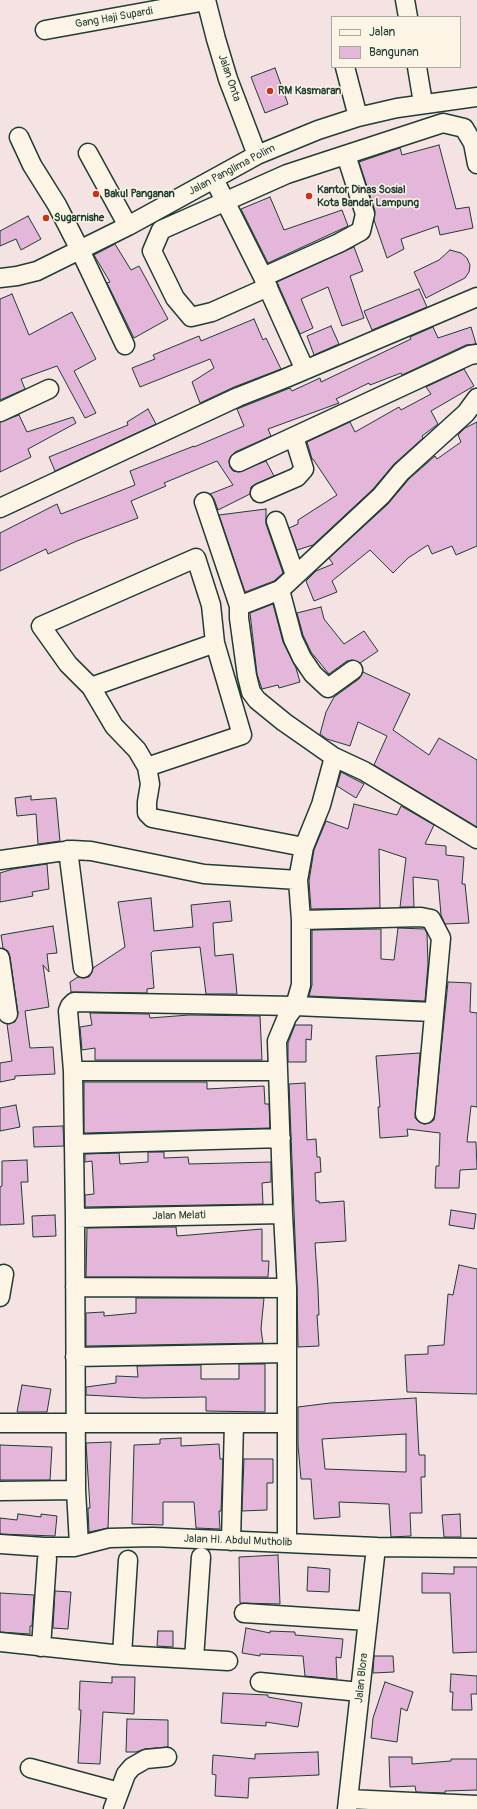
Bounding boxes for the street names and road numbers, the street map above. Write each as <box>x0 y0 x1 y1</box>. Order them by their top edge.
street label: Gang Haji Supardi <box>74 5 154 31</box>
street label: Jalan Onta <box>215 53 243 103</box>
street label: Jalan Panglima Polim <box>186 142 278 198</box>
street label: Jalan Melati <box>152 1209 206 1223</box>
street label: Jalan HI. Abdul Mutholib <box>183 1533 293 1549</box>
street label: Jalan Blora <box>353 1652 371 1704</box>

